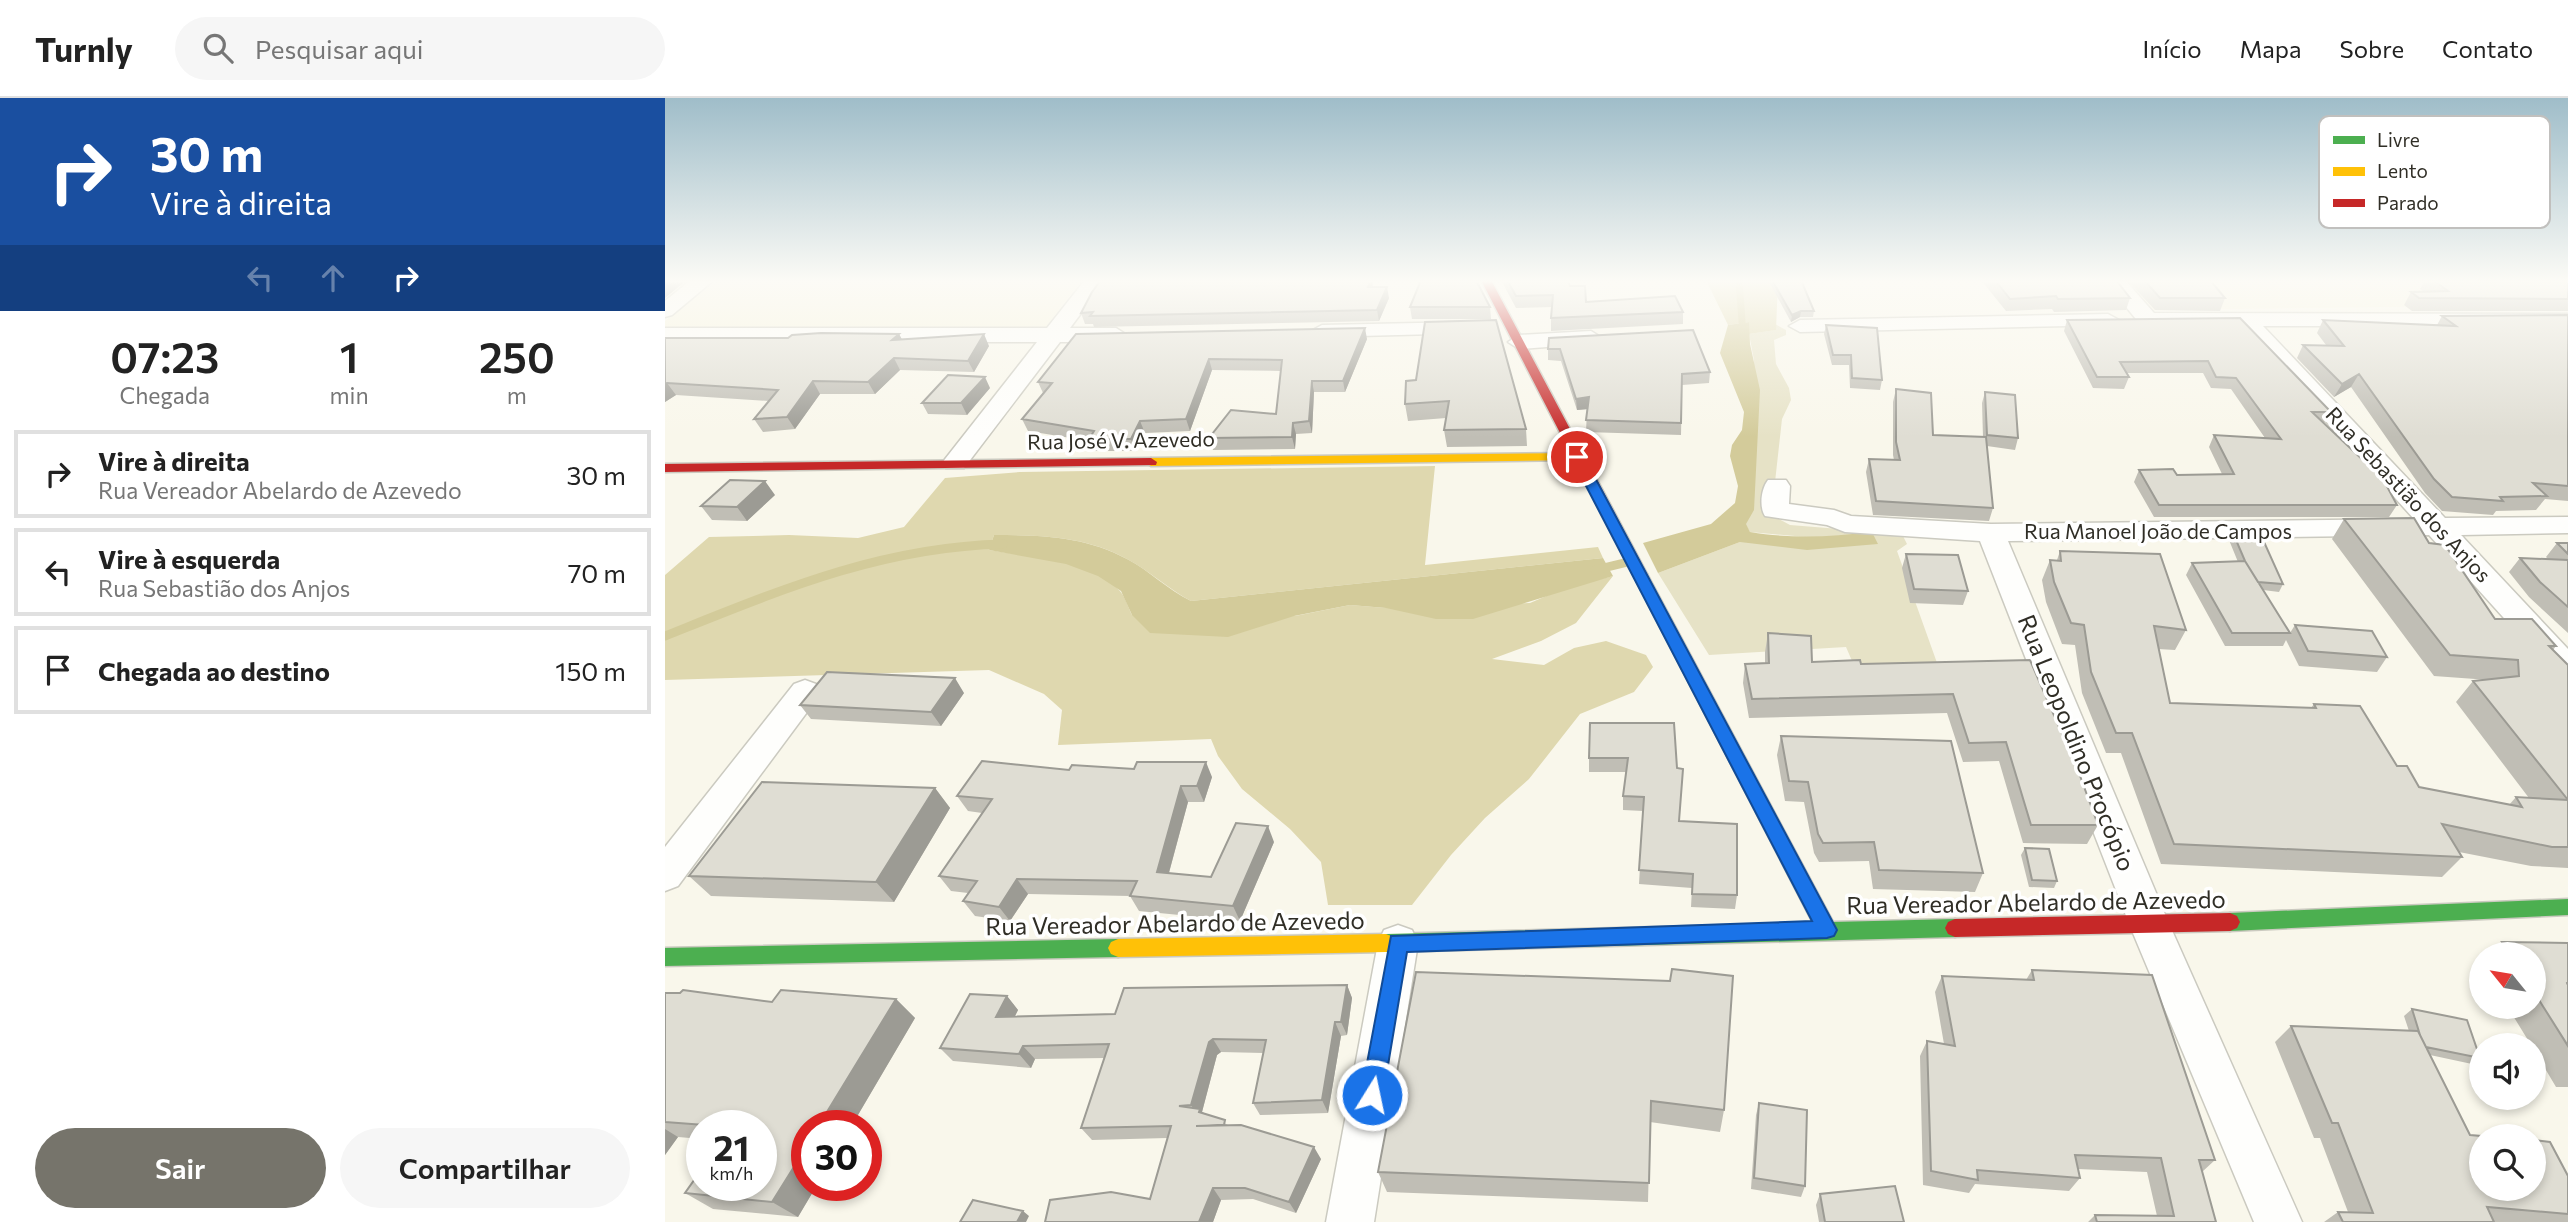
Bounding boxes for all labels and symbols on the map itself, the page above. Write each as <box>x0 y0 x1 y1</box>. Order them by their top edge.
legend <box>2319 116 2550 228</box>
text: Livre <box>2377 128 2420 151</box>
text: Lento <box>2377 159 2428 182</box>
text: Parado <box>2377 191 2439 214</box>
street label: Rua Sebastião dos Anjos <box>2321 401 2497 587</box>
street label: Rua José V. Azevedo <box>1027 425 1215 454</box>
pin <box>1547 427 1607 487</box>
street label: Rua Manoel João de Campos <box>2024 518 2292 543</box>
street label: Rua Leopoldino Procópio <box>2013 610 2142 875</box>
street label: Rua Vereador Abelardo de Azevedo <box>1846 884 2226 919</box>
street label: Rua Vereador Abelardo de Azevedo <box>985 905 1365 940</box>
north arrow <box>2469 942 2546 1018</box>
position arrow <box>1335 1058 1409 1132</box>
speed limit sign: 30 <box>791 1110 882 1201</box>

